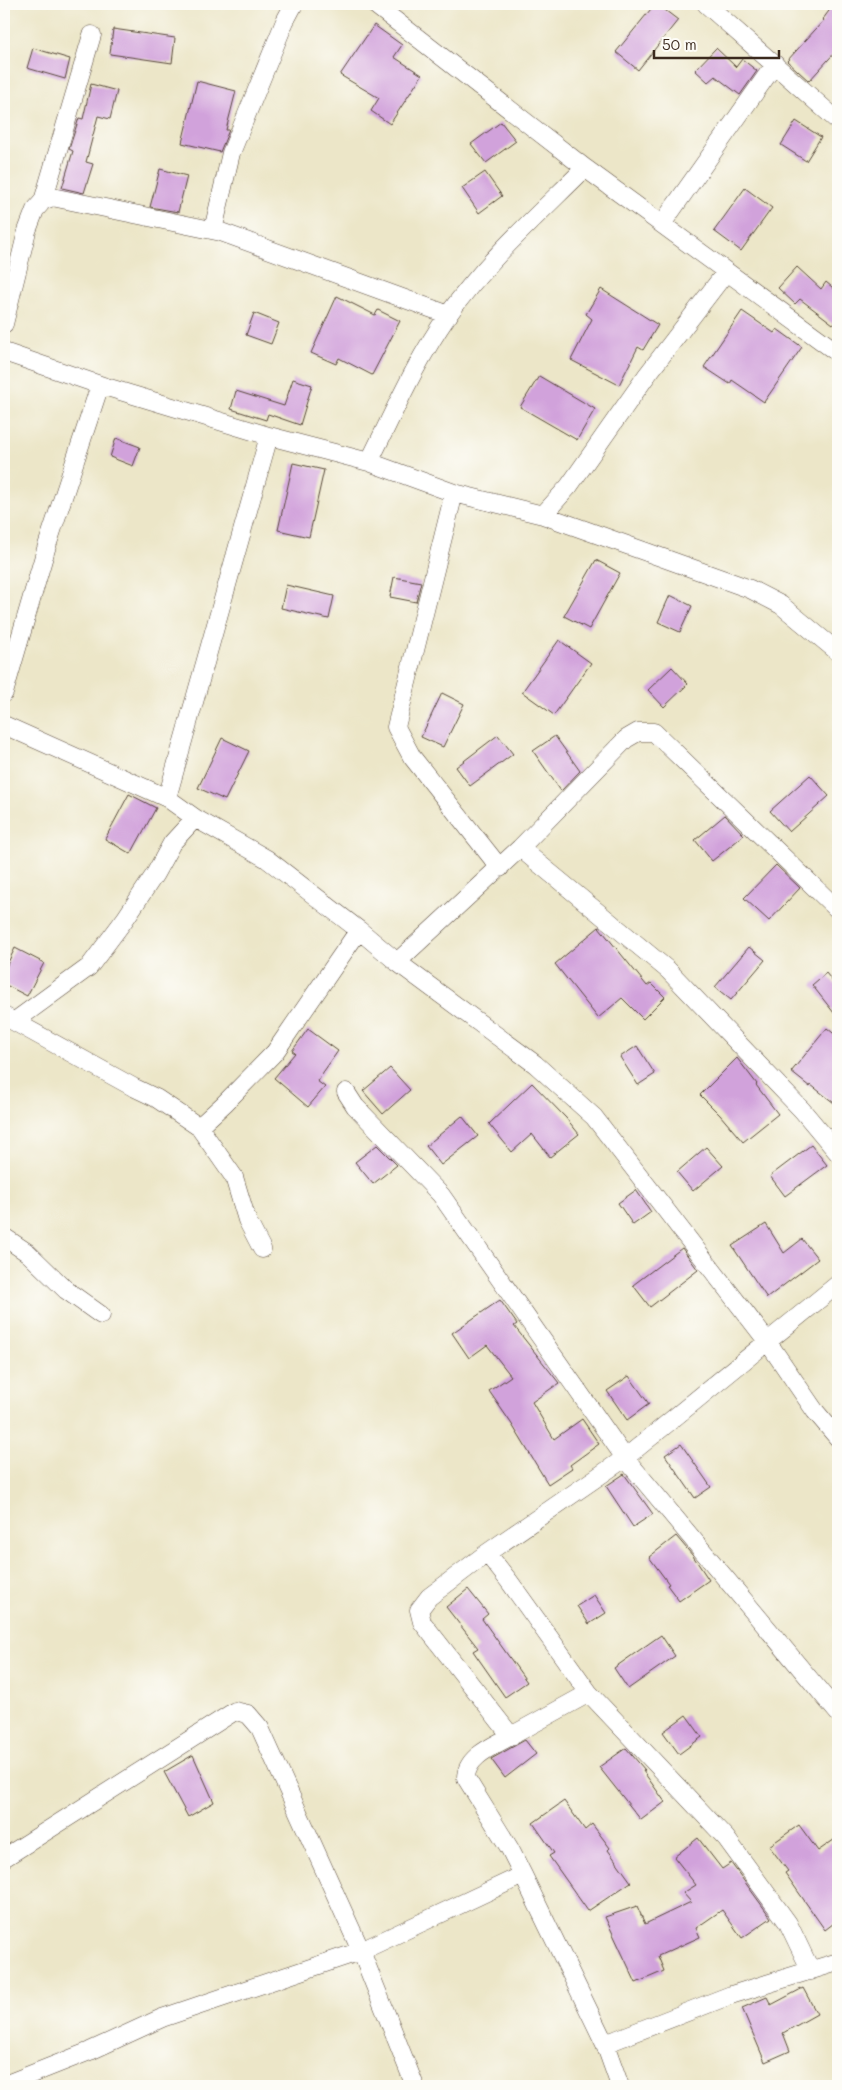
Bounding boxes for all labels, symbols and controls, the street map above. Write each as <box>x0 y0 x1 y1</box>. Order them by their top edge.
scale bar <box>654 28 780 60</box>
text: 50 m <box>662 34 697 54</box>

